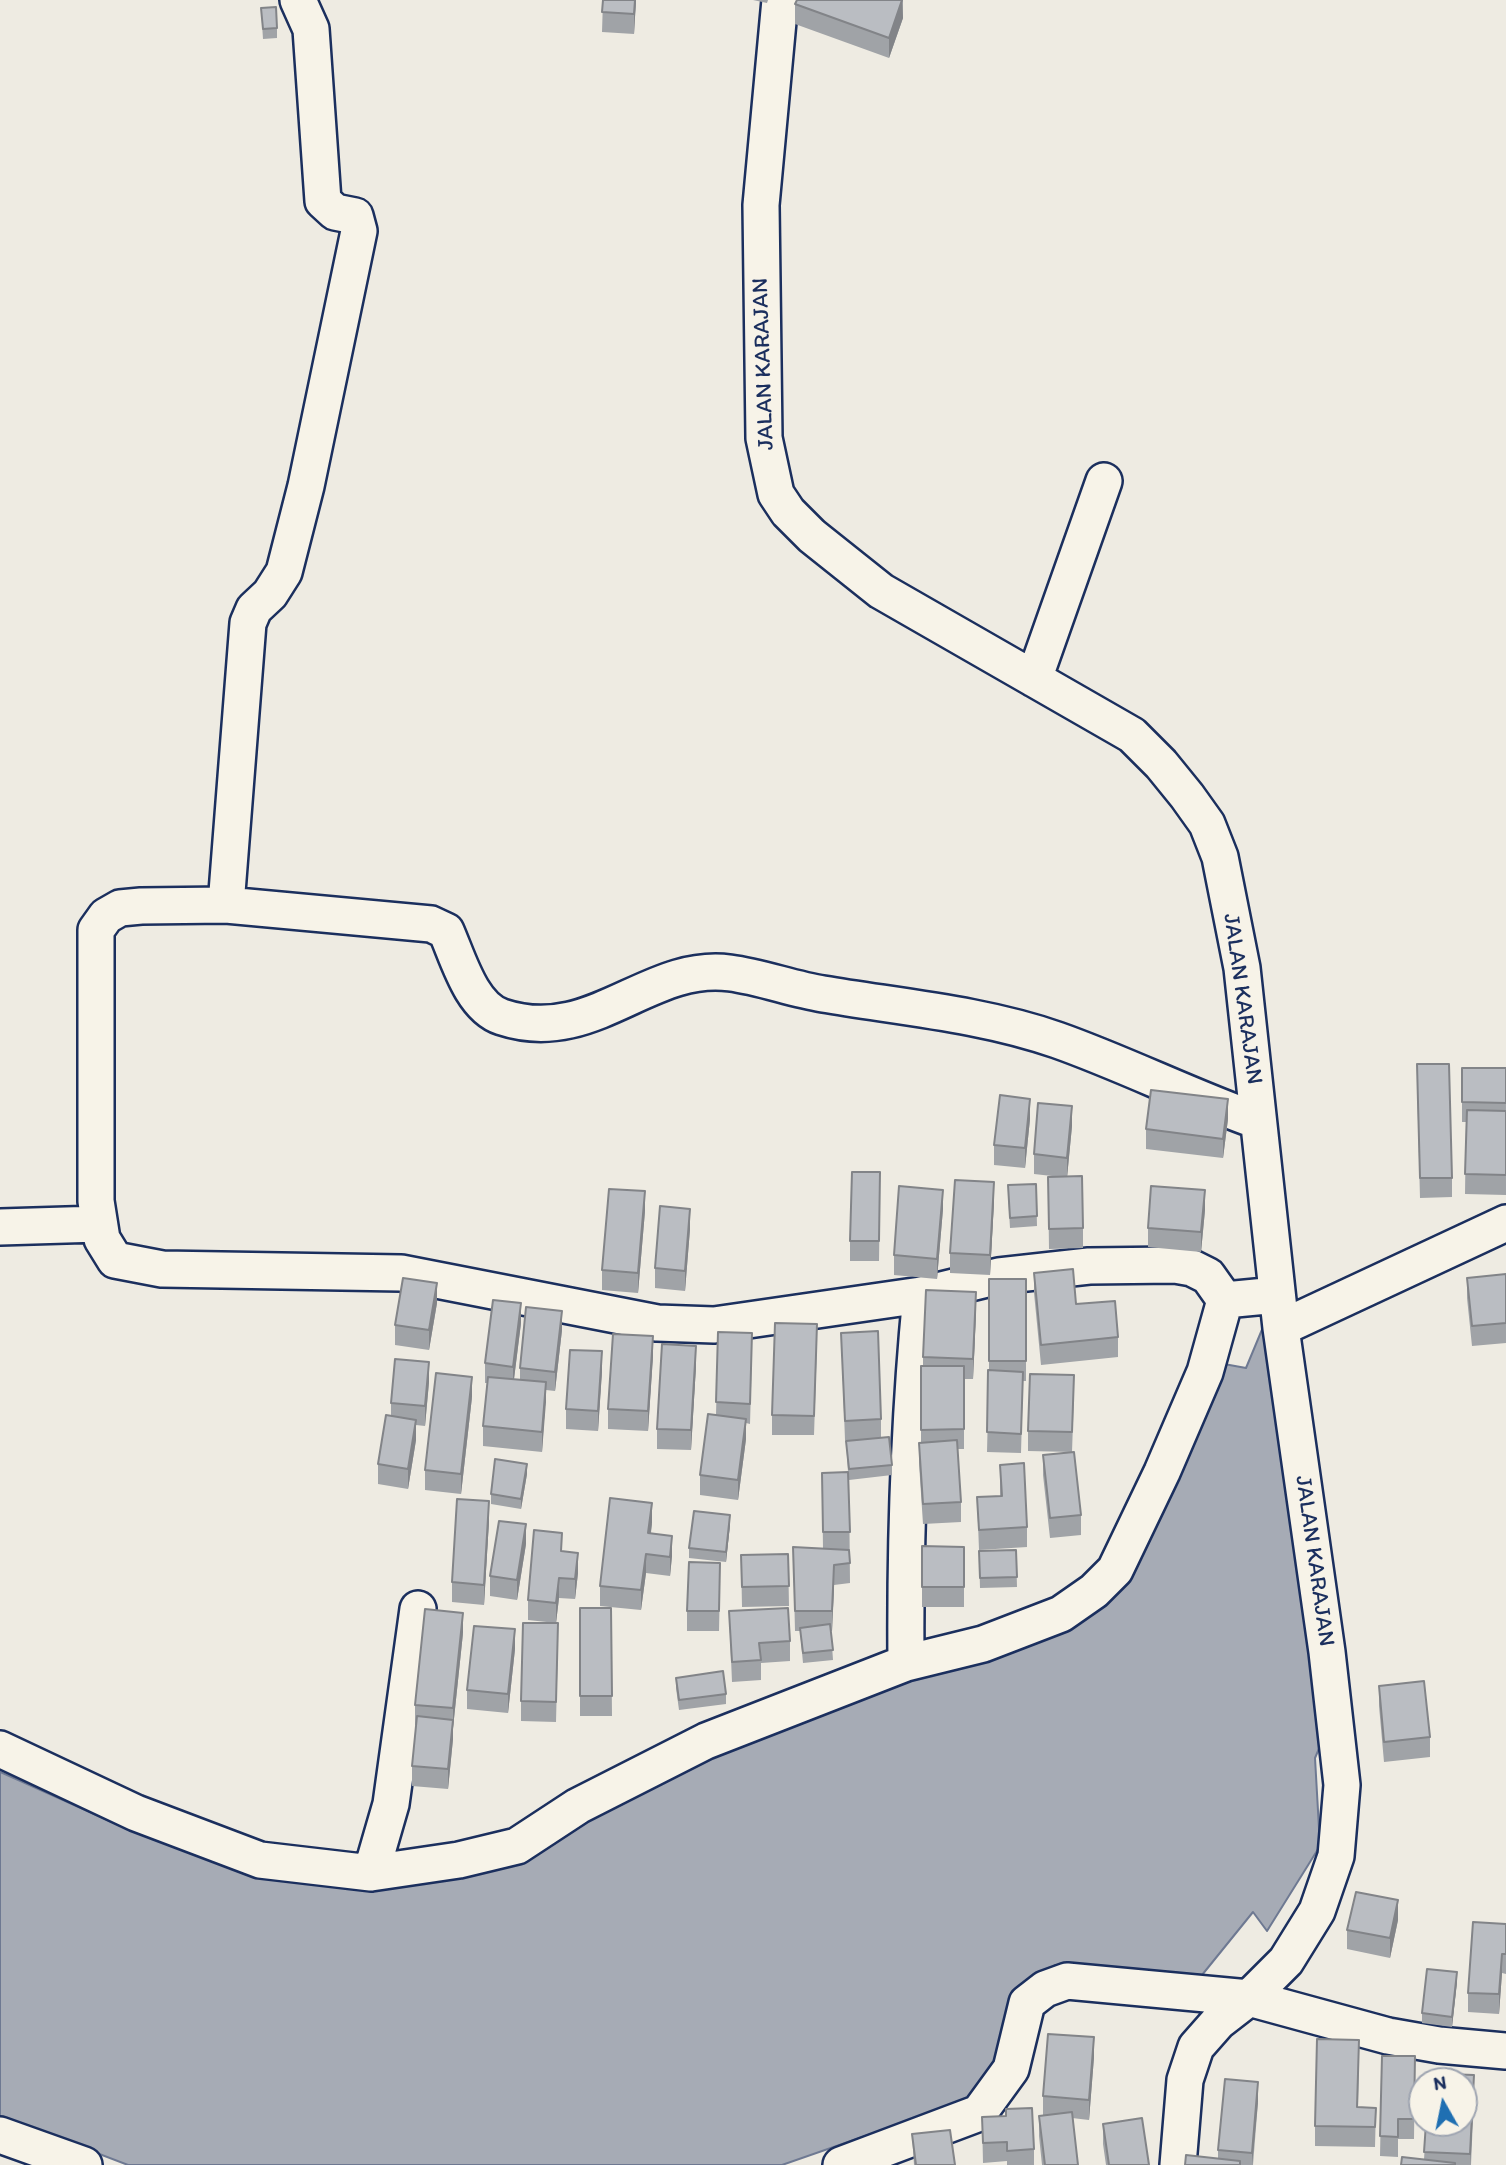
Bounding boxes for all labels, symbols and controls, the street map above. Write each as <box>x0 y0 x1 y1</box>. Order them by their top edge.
street label: JALAN KARAJAN <box>747 277 781 451</box>
street label: JALAN KARAJAN <box>1216 912 1268 1086</box>
street label: JALAN KARAJAN <box>1288 1474 1340 1648</box>
north arrow <box>1408 2067 1478 2137</box>
text: N <box>1432 2070 1448 2095</box>

